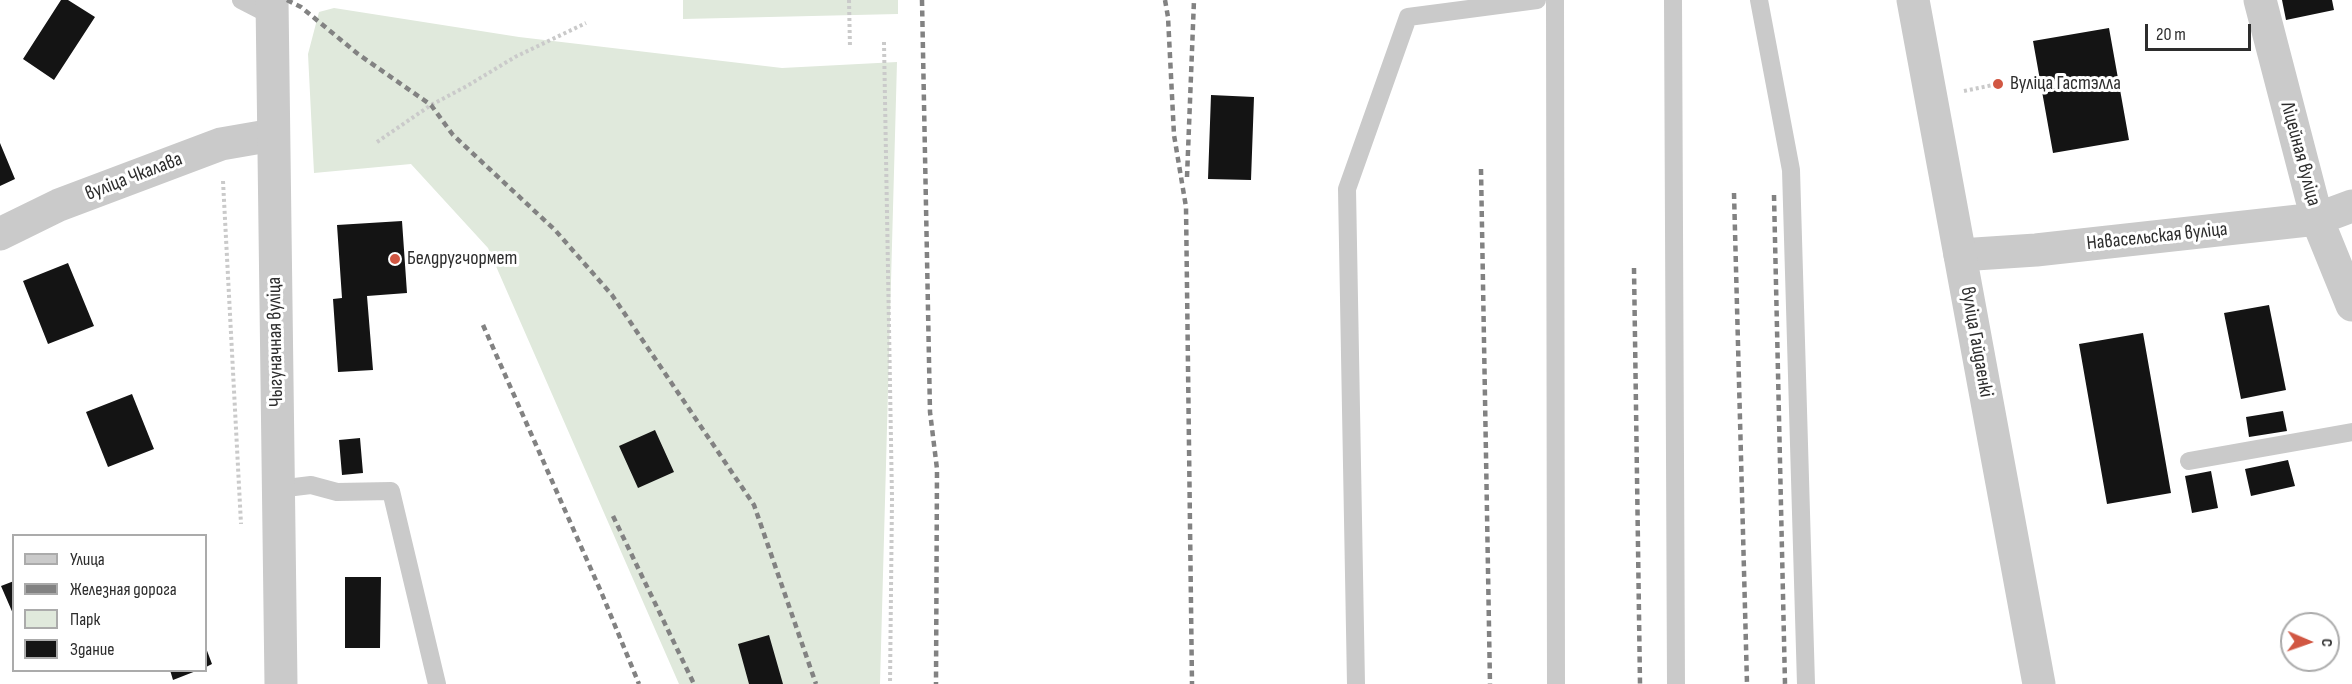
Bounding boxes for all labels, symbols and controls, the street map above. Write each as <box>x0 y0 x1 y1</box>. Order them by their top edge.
scale bar <box>2148 12 2254 50</box>
text: 20 m <box>2156 24 2186 45</box>
place label: Вуліца Гастэлла <box>2010 72 2121 96</box>
marker: Вуліца Гастэлла <box>1991 77 2005 91</box>
street label: Ліцейная вуліца <box>2275 99 2325 209</box>
street label: вуліца Чкалава <box>82 148 186 206</box>
street label: Навасельская вуліца <box>2085 218 2229 256</box>
place label: Белдругчормет <box>407 247 517 271</box>
marker: Белдругчормет <box>388 252 402 266</box>
street label: Чыгуначная вуліца <box>263 277 289 407</box>
street label: вуліца Гайдаенкі <box>1954 285 1998 399</box>
legend <box>12 534 207 672</box>
text: Улица <box>70 549 105 570</box>
text: Железная дорога <box>70 579 177 600</box>
text: Парк <box>70 609 100 630</box>
north arrow <box>2280 612 2340 672</box>
text: С <box>2317 638 2336 647</box>
text: Здание <box>70 639 115 660</box>

